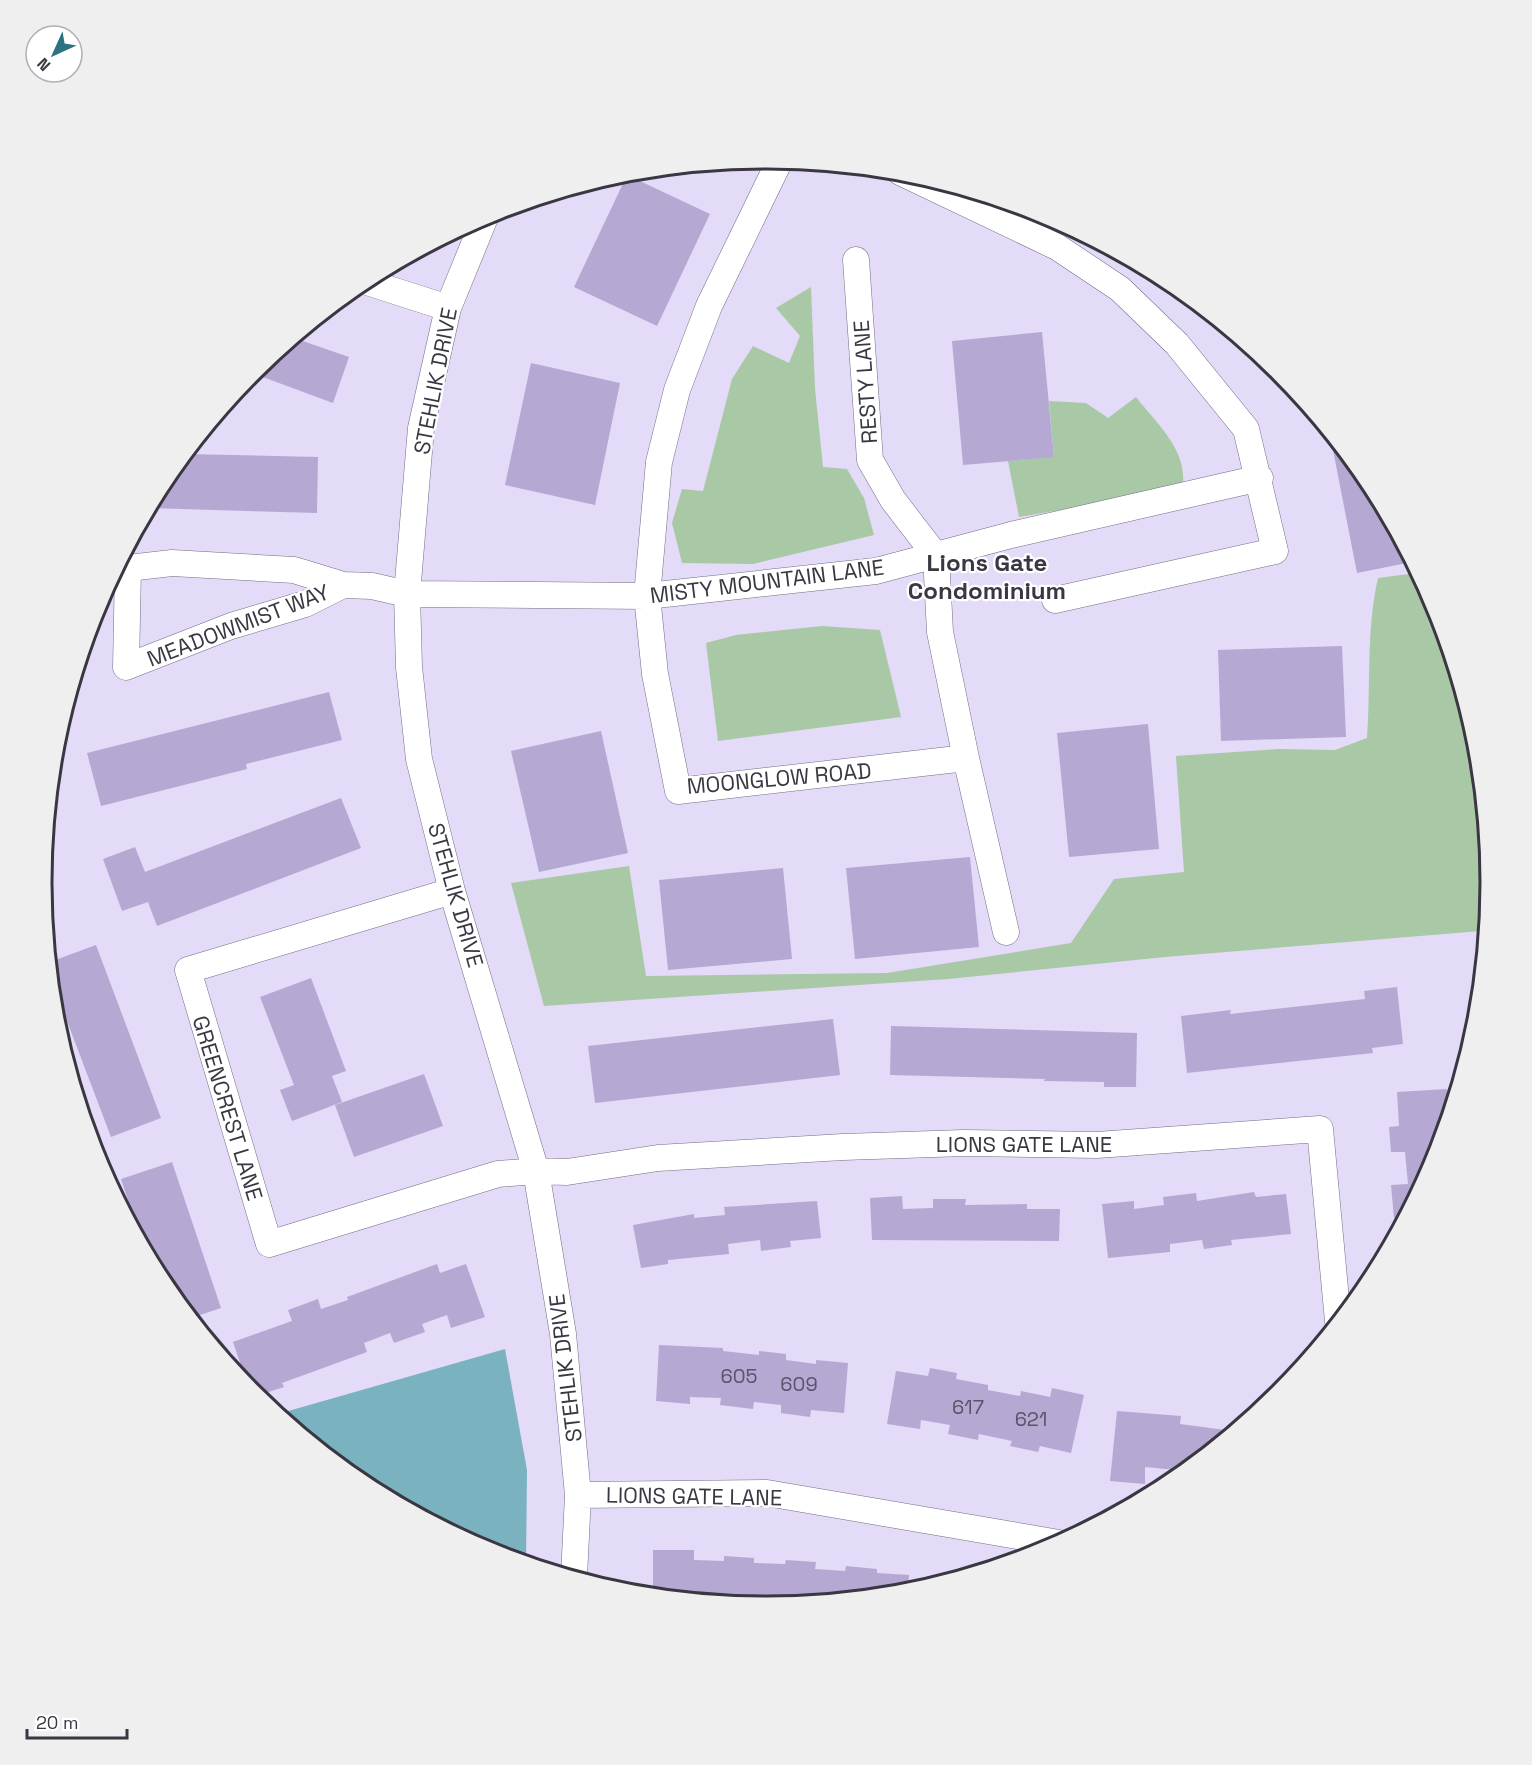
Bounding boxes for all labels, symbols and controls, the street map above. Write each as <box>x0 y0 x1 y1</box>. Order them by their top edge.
north arrow <box>24 24 84 84</box>
text: N <box>33 53 55 75</box>
street label: STEHLIK DRIVE <box>407 305 463 457</box>
street label: RESTY LANE <box>847 319 883 445</box>
district label: Lions Gate Condominium <box>908 547 1066 606</box>
street label: MISTY MOUNTAIN LANE <box>648 553 886 609</box>
street label: MEADOWMIST WAY <box>143 577 334 673</box>
street label: MOONGLOW ROAD <box>685 756 873 800</box>
street label: STEHLIK DRIVE <box>422 820 490 970</box>
street label: GREENCREST LANE <box>187 1012 269 1204</box>
street label: LIONS GATE LANE <box>936 1130 1112 1158</box>
street label: STEHLIK DRIVE <box>542 1292 588 1444</box>
house number: 605 <box>720 1363 758 1389</box>
house number: 609 <box>780 1371 818 1397</box>
house number: 617 <box>952 1394 984 1420</box>
house number: 621 <box>1015 1406 1047 1432</box>
street label: LIONS GATE LANE <box>606 1480 782 1512</box>
scale bar <box>27 1702 128 1740</box>
text: 20 m <box>36 1711 79 1734</box>

